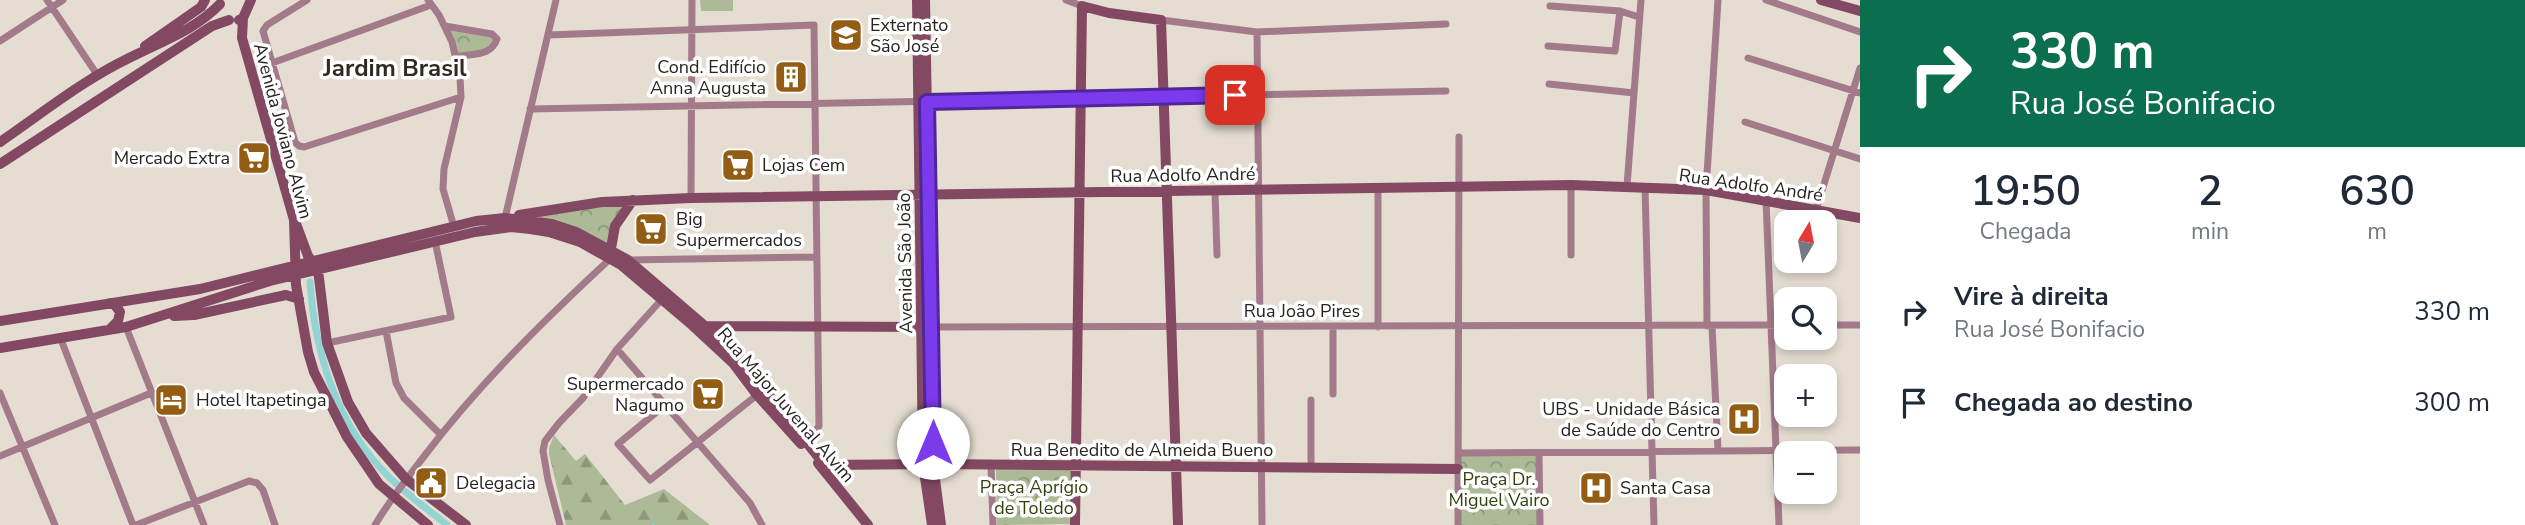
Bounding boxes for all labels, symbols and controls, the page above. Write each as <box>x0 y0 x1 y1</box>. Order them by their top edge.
place label: Externato São José <box>870 13 948 58</box>
school or university icon: Externato São José <box>827 16 865 54</box>
text: 330 m <box>2010 18 2154 85</box>
icon: right <box>1895 28 1986 119</box>
street label: Avenida Joviano Alvim <box>248 40 318 222</box>
district label: Jardim Brasil <box>322 52 467 84</box>
place label: Cond. Edifício Anna Augusta <box>650 55 766 100</box>
building icon: Cond. Edifício Anna Augusta <box>772 58 810 96</box>
pin <box>1205 65 1265 125</box>
icon: arrive <box>1216 76 1254 114</box>
text: Rua José Bonifacio <box>2010 82 2276 125</box>
supermarket icon: Mercado Extra <box>235 139 273 177</box>
place label: Mercado Extra <box>114 146 230 170</box>
supermarket icon: Lojas Cem <box>719 146 757 184</box>
place label: Lojas Cem <box>762 153 845 177</box>
street label: Rua Adolfo André <box>1110 162 1256 188</box>
street label: Rua Adolfo André <box>1677 163 1825 207</box>
text: 19:50 <box>1970 163 2081 220</box>
text: 2 <box>2197 163 2223 220</box>
text: 630 <box>2339 163 2415 220</box>
street label: Avenida São João <box>892 192 918 334</box>
place label: Big Supermercados <box>676 207 802 252</box>
supermarket icon: Big Supermercados <box>632 210 670 248</box>
north arrow <box>1774 210 1838 273</box>
map controls <box>1774 210 1837 504</box>
text: Chegada <box>1979 216 2072 247</box>
text: min <box>2191 216 2229 247</box>
text: m <box>2367 216 2387 247</box>
text: Vire à direita <box>1954 279 2109 314</box>
button: search <box>1774 287 1837 350</box>
icon: right <box>1895 293 1933 331</box>
text: 330 m <box>2414 294 2490 329</box>
street label: Rua João Pires <box>1244 299 1360 323</box>
text: Rua José Bonifacio <box>1954 314 2145 345</box>
street label: Rua Major Juvenal Alvim <box>712 322 860 488</box>
button: + <box>1774 364 1837 427</box>
place label: Supermercado Nagumo <box>567 372 684 417</box>
supermarket icon: Supermercado Nagumo <box>689 375 727 413</box>
hotel icon: Hotel Itapetinga <box>152 381 190 419</box>
icon: arrive <box>1895 384 1933 422</box>
text: Chegada ao destino <box>1954 385 2193 420</box>
text: 300 m <box>2414 385 2490 420</box>
place label: Hotel Itapetinga <box>196 388 327 412</box>
place label: UBS - Unidade Básica de Saúde do Centro <box>1542 397 1720 442</box>
hospital icon: UBS - Unidade Básica de Saúde do Centro <box>1725 400 1763 438</box>
position arrow <box>896 406 970 480</box>
street label: Rua Benedito de Almeida Bueno <box>1011 438 1273 462</box>
button: − <box>1774 441 1837 504</box>
public building icon: Delegacia <box>412 464 450 502</box>
park label: Praça Dr. Miguel Vairo <box>1448 467 1550 512</box>
hospital icon: Santa Casa <box>1577 469 1615 507</box>
place label: Delegacia <box>456 471 536 495</box>
park label: Praça Aprígio de Toledo <box>980 475 1088 520</box>
place label: Santa Casa <box>1620 476 1711 500</box>

